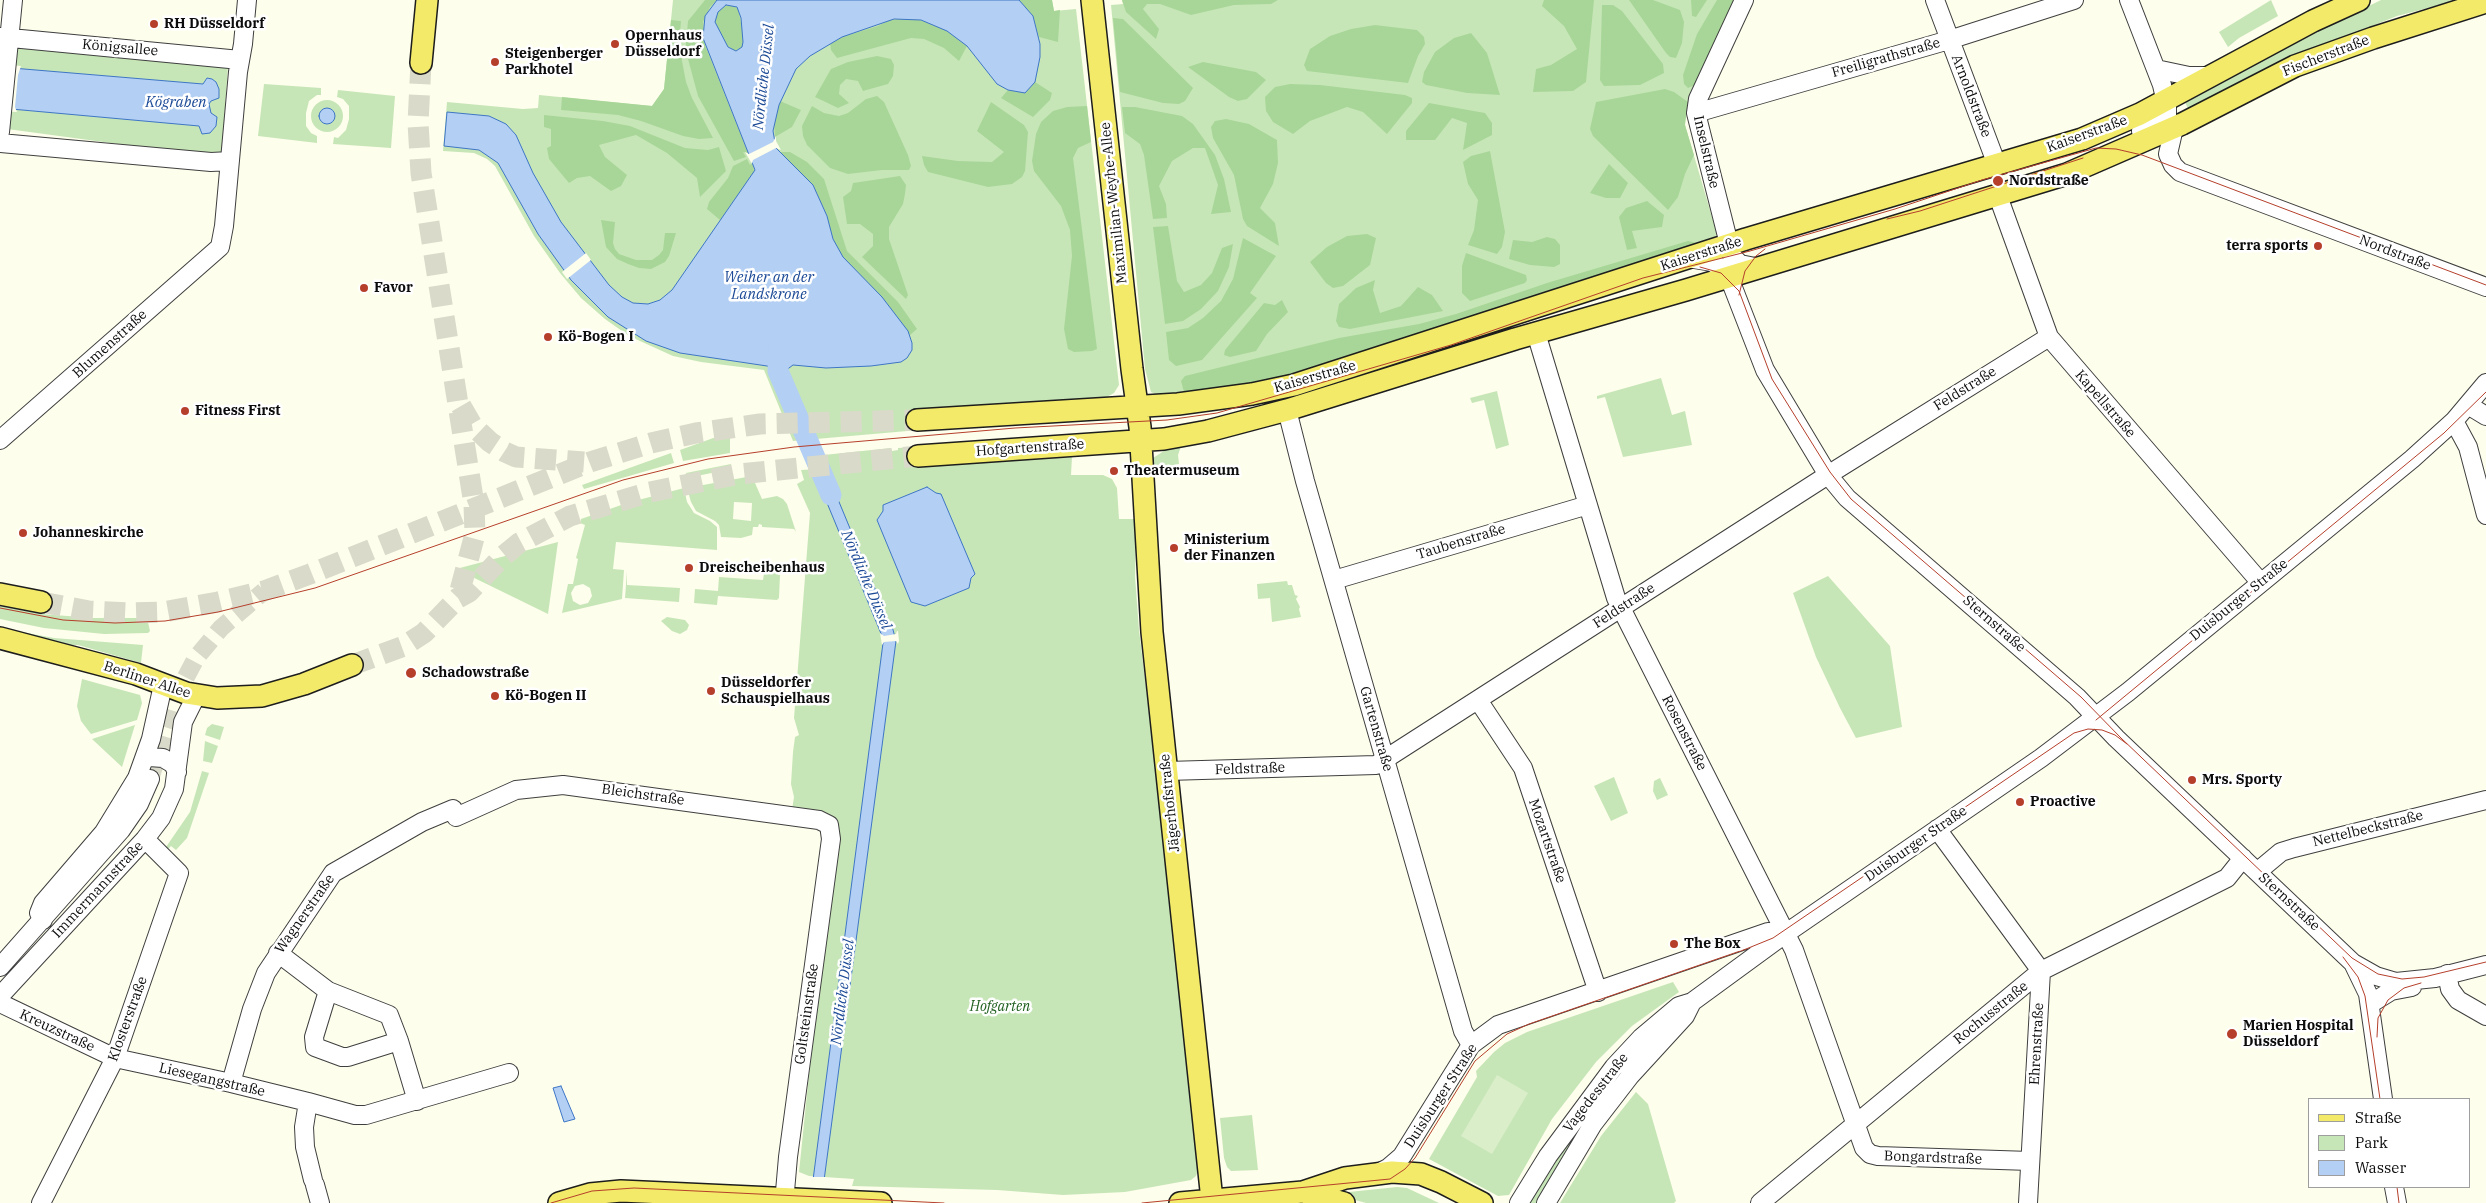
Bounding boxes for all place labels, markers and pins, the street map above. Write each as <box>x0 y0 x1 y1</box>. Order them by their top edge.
place label: RH Düsseldorf <box>164 16 265 32</box>
marker: RH Düsseldorf <box>148 18 160 30</box>
place label: Opernhaus Düsseldorf <box>625 28 702 60</box>
marker: Opernhaus Düsseldorf <box>609 38 621 50</box>
place label: Steigenberger Parkhotel <box>505 46 603 78</box>
marker: Steigenberger Parkhotel <box>489 56 501 68</box>
place label: Nordstraße <box>2009 173 2089 189</box>
marker: Nordstraße <box>1991 174 2005 188</box>
place label: terra sports <box>2226 238 2308 254</box>
marker: terra sports <box>2312 240 2324 252</box>
place label: Favor <box>374 280 413 296</box>
marker: Favor <box>358 282 370 294</box>
place label: Kö-Bogen I <box>558 329 634 345</box>
marker: Kö-Bogen I <box>542 331 554 343</box>
place label: Fitness First <box>195 403 281 419</box>
marker: Fitness First <box>179 405 191 417</box>
place label: Theatermuseum <box>1124 463 1240 479</box>
marker: Theatermuseum <box>1108 465 1120 477</box>
place label: Johanneskirche <box>33 525 144 541</box>
marker: Johanneskirche <box>17 527 29 539</box>
place label: Ministerium der Finanzen <box>1184 532 1275 564</box>
marker: Ministerium der Finanzen <box>1168 542 1180 554</box>
place label: Dreischeibenhaus <box>699 560 825 576</box>
marker: Dreischeibenhaus <box>683 562 695 574</box>
place label: Schadowstraße <box>422 665 529 681</box>
marker: Schadowstraße <box>404 666 418 680</box>
place label: Düsseldorfer Schauspielhaus <box>721 675 830 708</box>
marker: Düsseldorfer Schauspielhaus <box>705 685 717 697</box>
place label: Kö-Bogen II <box>505 688 586 704</box>
marker: Kö-Bogen II <box>489 690 501 702</box>
place label: Mrs. Sporty <box>2202 772 2282 788</box>
marker: Mrs. Sporty <box>2186 774 2198 786</box>
place label: Proactive <box>2030 794 2096 810</box>
marker: Proactive <box>2014 796 2026 808</box>
place label: The Box <box>1684 936 1740 952</box>
marker: The Box <box>1668 938 1680 950</box>
place label: Marien Hospital Düsseldorf <box>2243 1018 2354 1050</box>
marker: Marien Hospital Düsseldorf <box>2225 1027 2239 1041</box>

